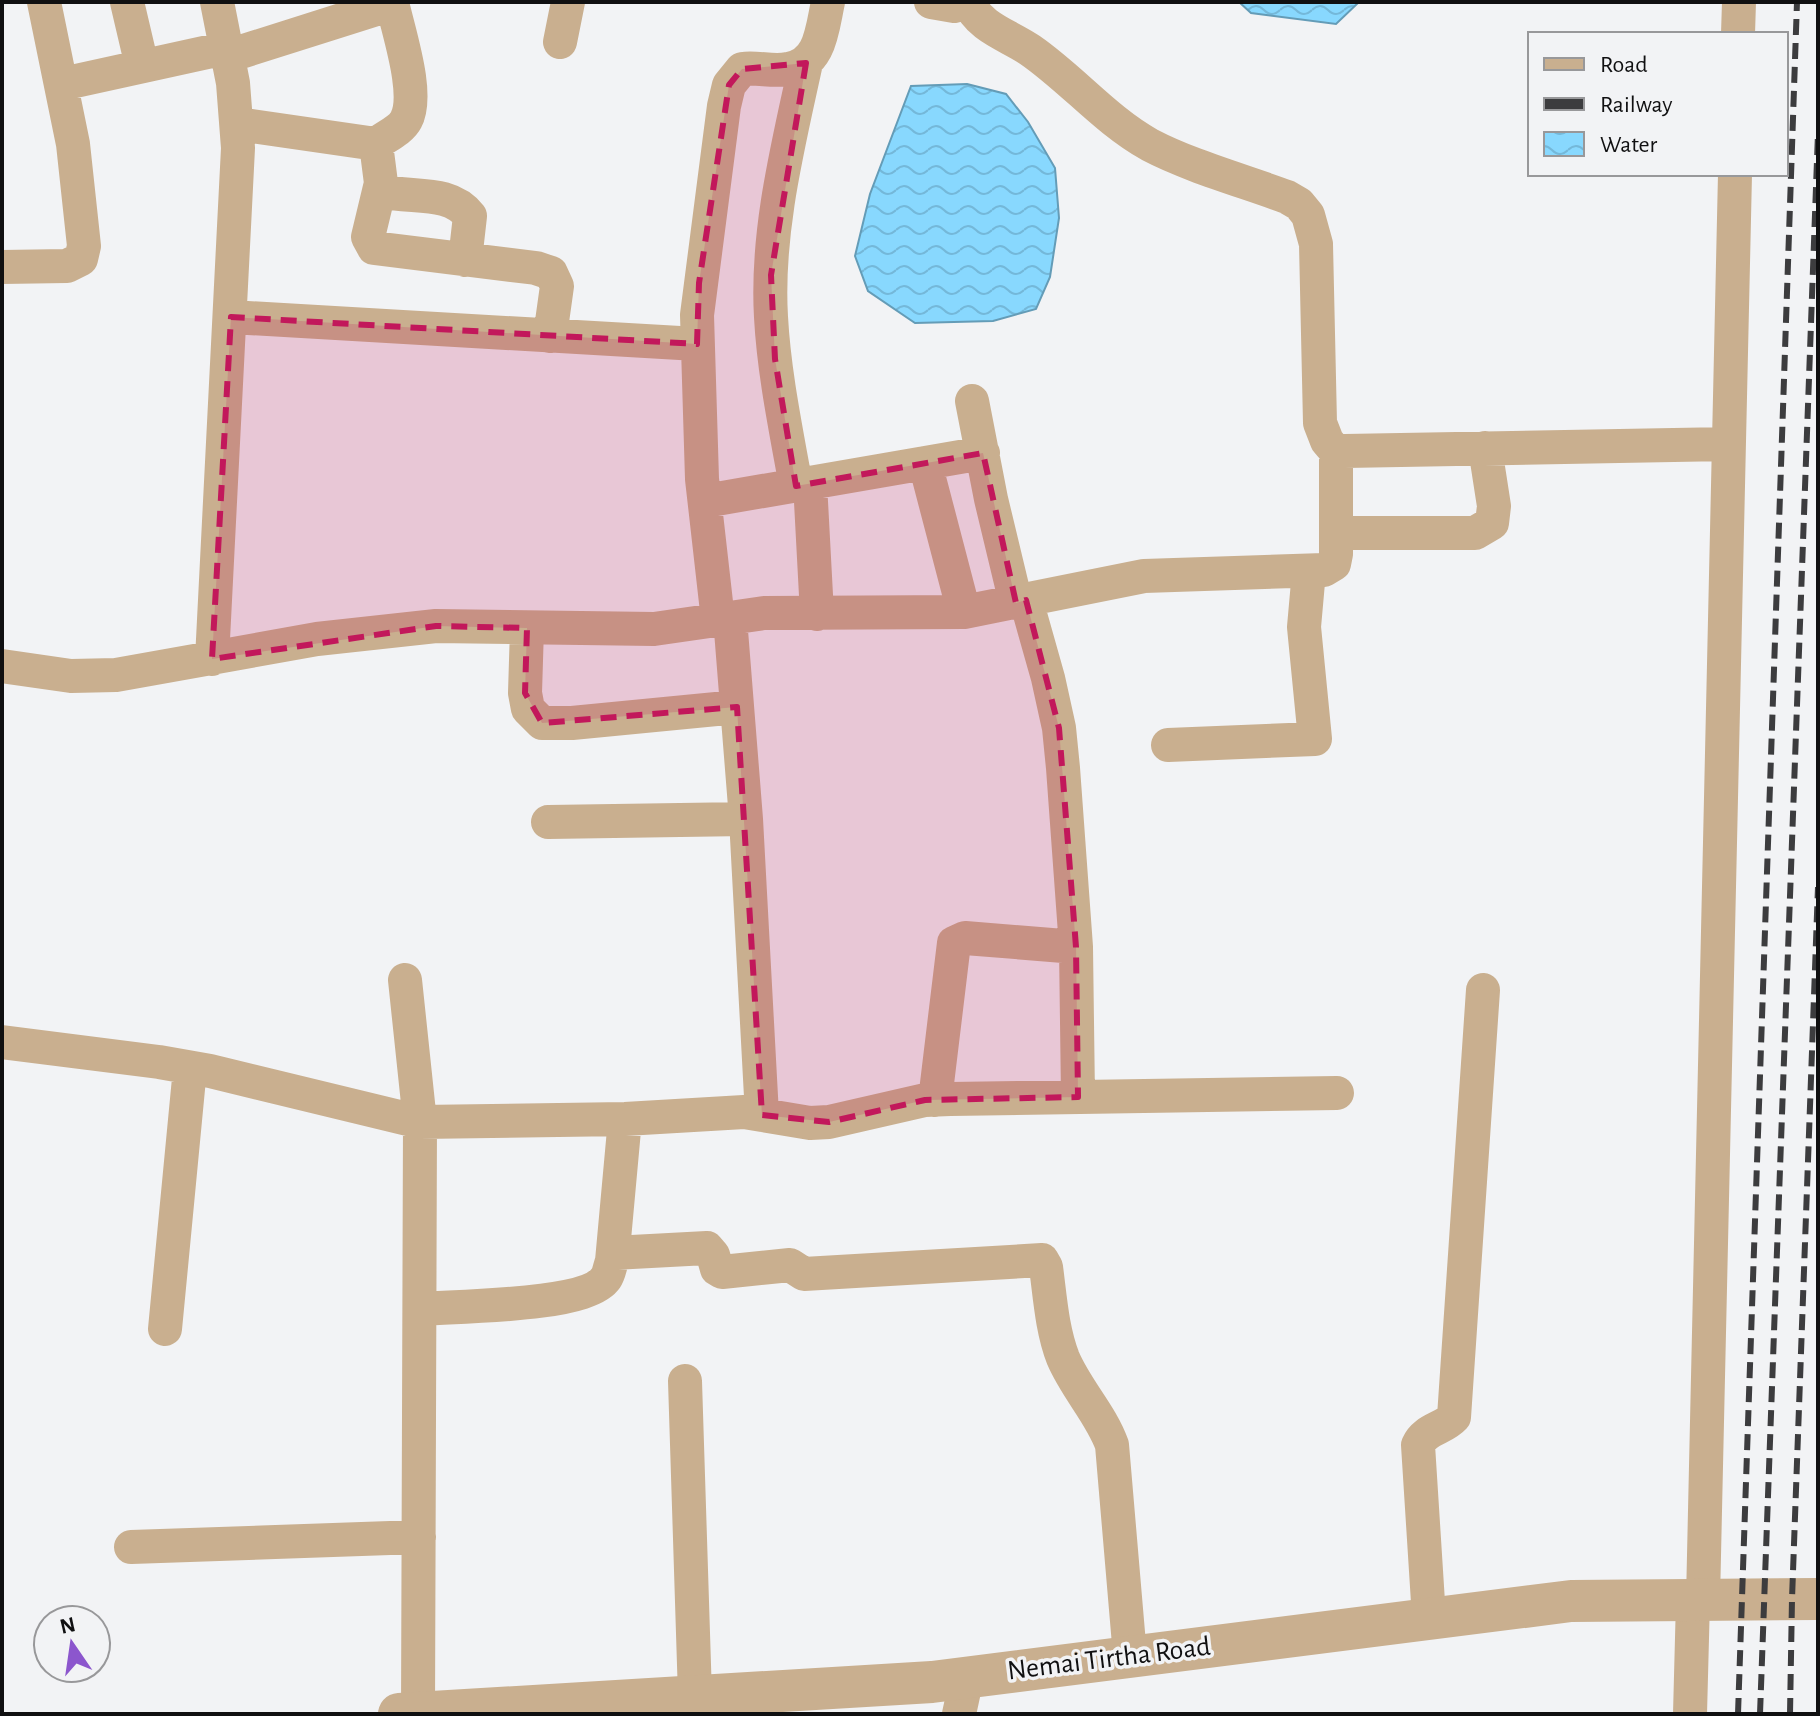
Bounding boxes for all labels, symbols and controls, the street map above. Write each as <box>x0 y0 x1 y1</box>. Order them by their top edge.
legend <box>1528 32 1788 176</box>
text: Road <box>1600 53 1648 77</box>
text: Railway <box>1600 93 1672 117</box>
text: Water <box>1600 133 1658 157</box>
north arrow <box>32 1604 112 1684</box>
text: N <box>58 1613 78 1638</box>
street label: Nemai Tirtha Road <box>1006 1633 1212 1685</box>

